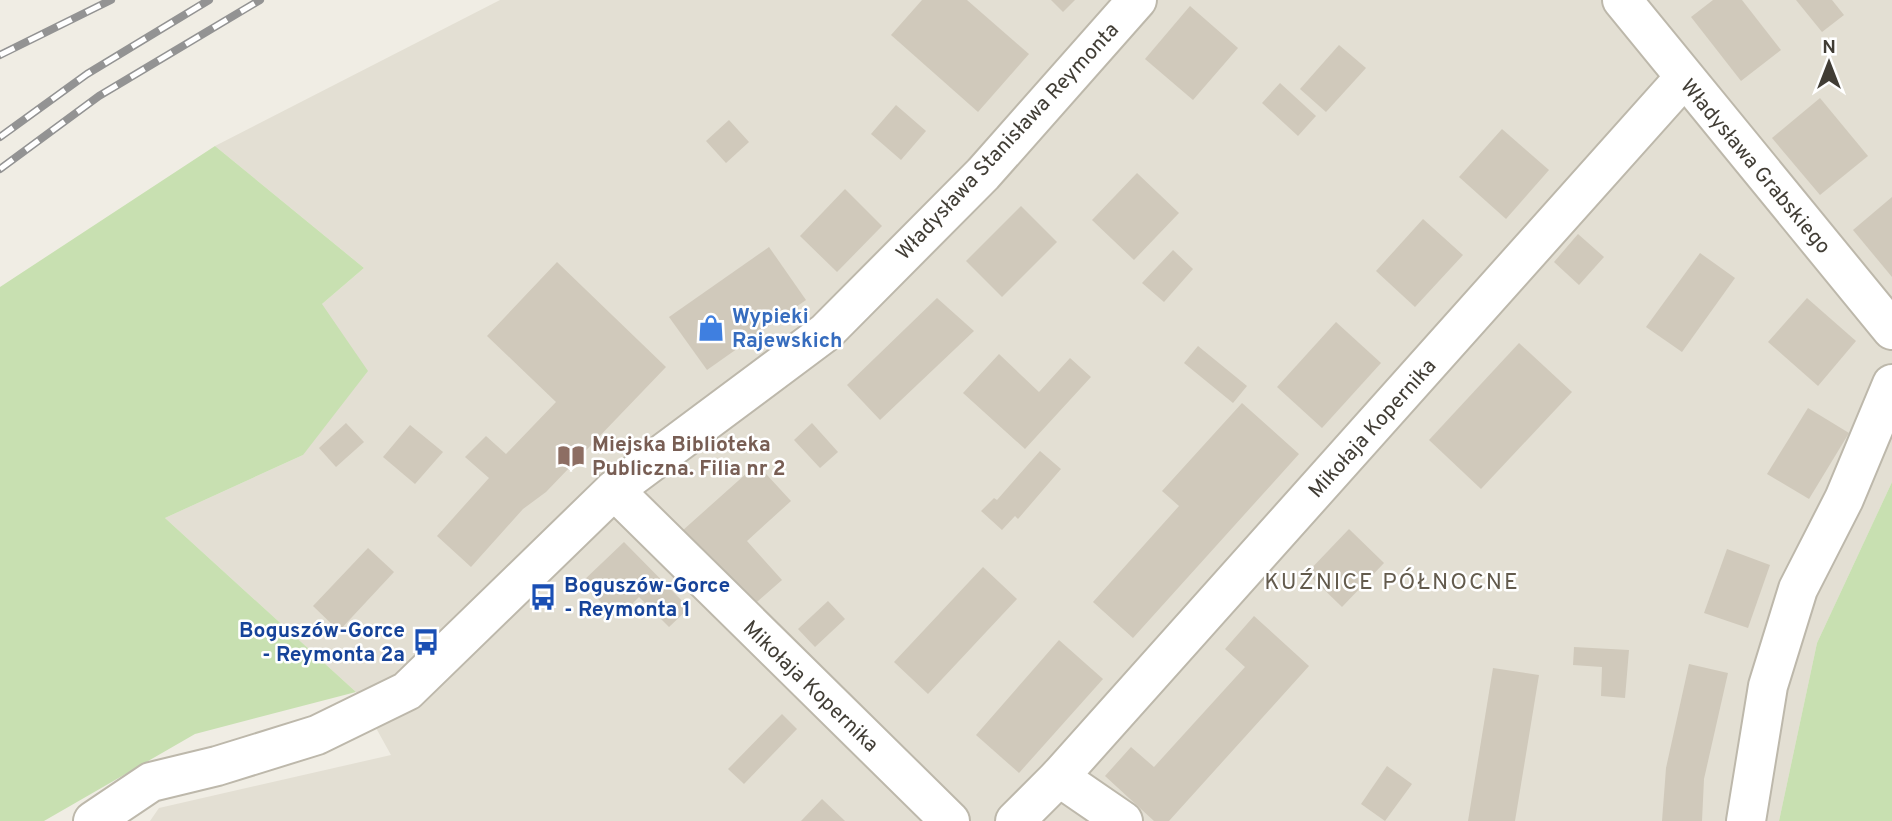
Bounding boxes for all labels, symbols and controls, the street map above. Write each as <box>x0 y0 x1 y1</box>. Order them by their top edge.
street label: Władysława Stanisława Reymonta <box>891 18 1125 266</box>
north arrow <box>1794 28 1864 98</box>
text: N <box>1822 36 1836 60</box>
street label: Władysława Grabskiego <box>1674 74 1836 260</box>
place label: Wypieki Rajewskich <box>732 304 843 355</box>
shop icon: Wypieki Rajewskich <box>696 313 726 343</box>
street label: Mikołaja Kopernika <box>1303 354 1443 504</box>
place label: Miejska Biblioteka Publiczna. Filia nr 2 <box>592 432 786 483</box>
library icon: Miejska Biblioteka Publiczna. Filia nr 2 <box>556 441 586 471</box>
district label: KUŹNICE PÓŁNOCNE <box>1264 567 1520 598</box>
place label: Boguszów-Gorce - Reymonta 1 <box>564 573 730 624</box>
bus stop icon: Boguszów-Gorce - Reymonta 1 <box>528 582 558 612</box>
street label: Mikołaja Kopernika <box>736 615 884 759</box>
place label: Boguszów-Gorce - Reymonta 2a <box>239 618 405 669</box>
bus stop icon: Boguszów-Gorce - Reymonta 2a <box>411 627 441 657</box>

